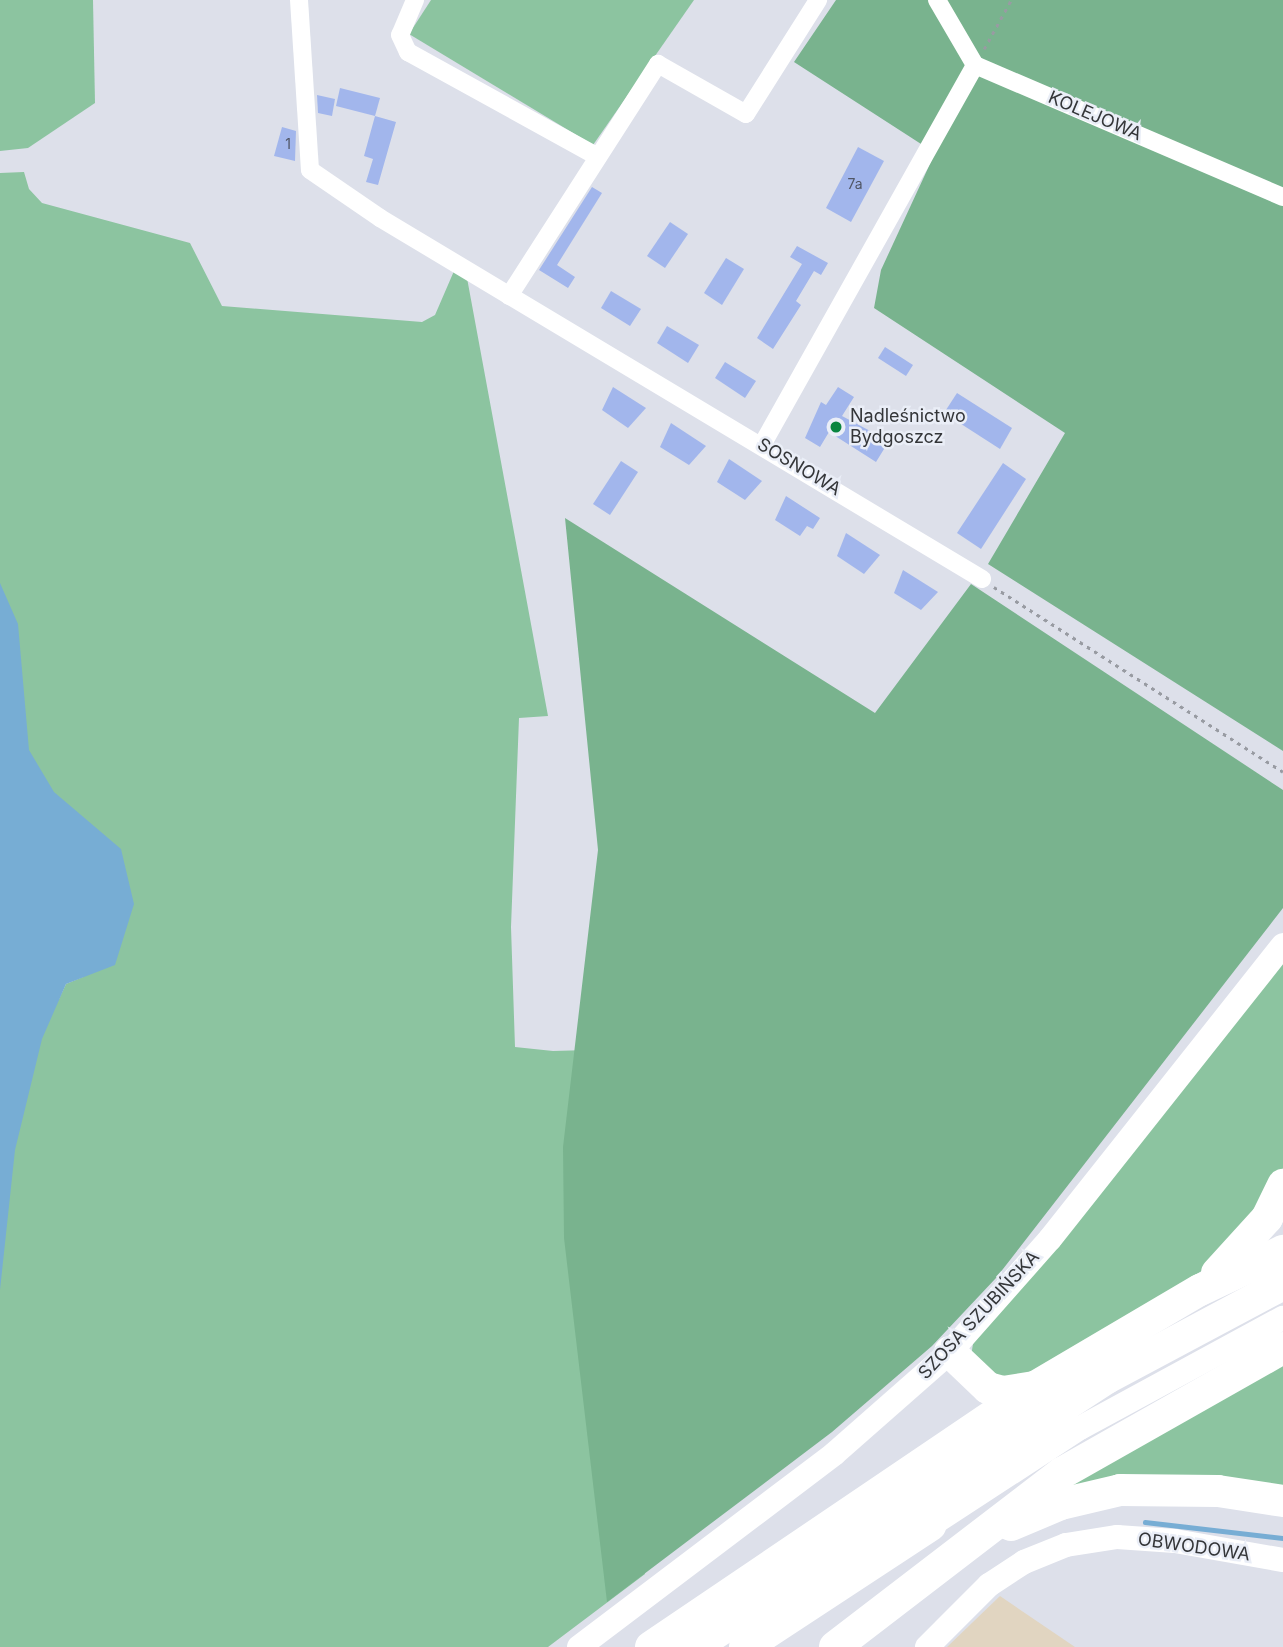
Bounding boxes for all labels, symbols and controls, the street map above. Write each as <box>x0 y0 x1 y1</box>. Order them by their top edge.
street label: KOLEJOWA <box>1045 87 1145 145</box>
house number: 1 <box>285 136 291 152</box>
house number: 7a <box>847 176 863 192</box>
place label: Nadleśnictwo Bydgoszcz <box>850 406 966 448</box>
marker: Nadleśnictwo Bydgoszcz <box>828 419 844 435</box>
street label: SOSNOWA <box>753 434 845 500</box>
street label: SZOSA SZUBIŃSKA <box>914 1246 1044 1384</box>
street label: OBWODOWA <box>1137 1528 1251 1566</box>

